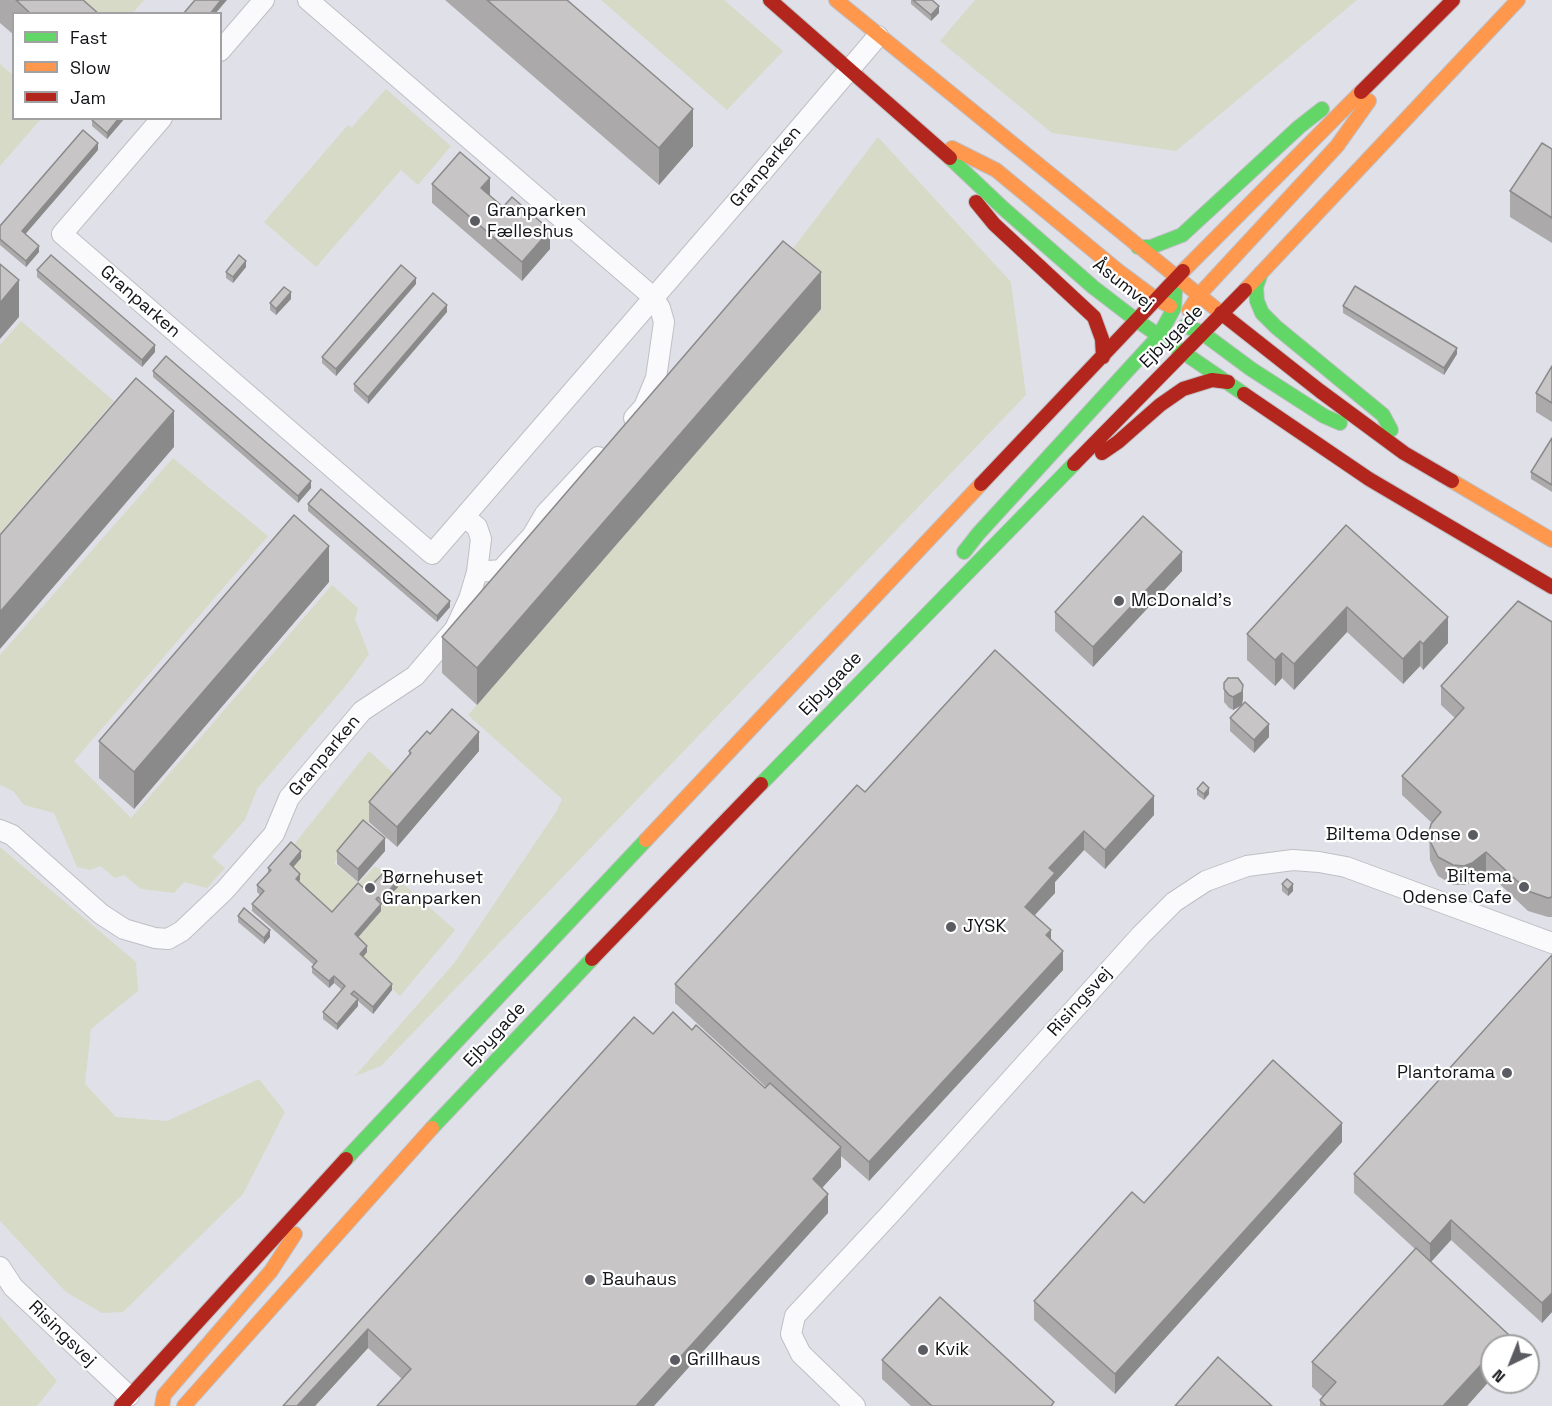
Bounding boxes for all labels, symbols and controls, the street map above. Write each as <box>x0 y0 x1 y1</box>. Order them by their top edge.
legend <box>12 12 222 120</box>
text: Fast <box>70 26 107 49</box>
text: Slow <box>70 56 111 79</box>
text: Jam <box>70 86 106 109</box>
street label: Granparken <box>726 122 806 212</box>
place label: Granparken Fælleshus <box>487 200 586 242</box>
marker: Granparken Fælleshus <box>468 214 482 228</box>
street label: Åsumvej <box>1088 254 1158 316</box>
street label: Granparken <box>95 261 185 343</box>
street label: Ejbygade <box>1136 301 1208 373</box>
place label: McDonald's <box>1131 590 1232 612</box>
marker: McDonald's <box>1112 594 1126 608</box>
street label: Ejbygade <box>795 647 867 721</box>
street label: Granparken <box>285 711 365 801</box>
place label: Biltema Odense <box>1326 824 1461 846</box>
marker: Biltema Odense <box>1466 828 1480 842</box>
place label: Biltema Odense Cafe <box>1402 866 1512 908</box>
place label: Børnehuset Granparken <box>382 867 483 910</box>
marker: Biltema Odense Cafe <box>1517 880 1531 894</box>
marker: Børnehuset Granparken <box>363 881 377 895</box>
place label: JYSK <box>963 916 1006 938</box>
marker: JYSK <box>944 920 958 934</box>
street label: Risingsvej <box>1043 963 1117 1041</box>
street label: Ejbygade <box>459 998 531 1072</box>
place label: Plantorama <box>1397 1062 1495 1084</box>
marker: Plantorama <box>1500 1066 1514 1080</box>
place label: Bauhaus <box>602 1269 677 1291</box>
marker: Bauhaus <box>583 1273 597 1287</box>
street label: Risingsvej <box>24 1296 100 1372</box>
north arrow <box>1480 1334 1540 1394</box>
place label: Kvik <box>935 1339 969 1361</box>
marker: Kvik <box>916 1343 930 1357</box>
place label: Grillhaus <box>687 1349 761 1371</box>
marker: Grillhaus <box>668 1353 682 1367</box>
text: N <box>1488 1365 1510 1387</box>

